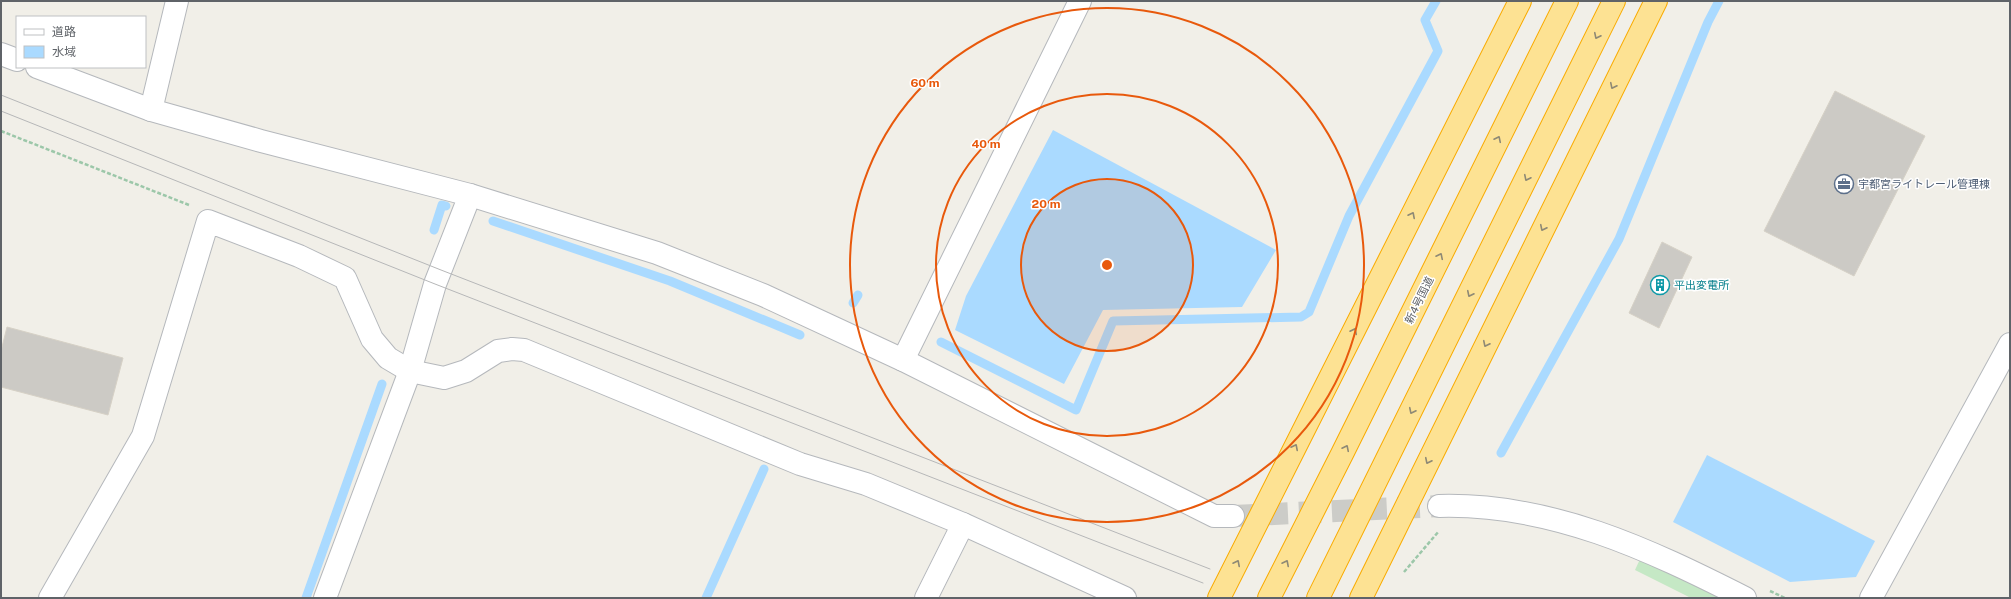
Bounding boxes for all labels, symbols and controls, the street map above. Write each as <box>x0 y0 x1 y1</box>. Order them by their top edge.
legend <box>16 16 146 68</box>
text: 道路 <box>52 25 76 39</box>
one-way arrow <box>1594 32 1602 39</box>
text: 水域 <box>52 45 76 59</box>
text: 60 m <box>910 76 940 90</box>
one-way arrow <box>1611 82 1618 89</box>
one-way arrow <box>1493 136 1501 144</box>
text: 40 m <box>971 137 1001 151</box>
one-way arrow <box>1524 173 1532 181</box>
office icon: 宇都宮ライトレール管理棟 <box>1833 173 1855 195</box>
place label: 宇都宮ライトレール管理棟 <box>1858 178 1990 190</box>
text: 20 m <box>1032 197 1061 211</box>
one-way arrow <box>1407 212 1415 219</box>
one-way arrow <box>1540 223 1548 231</box>
one-way arrow <box>1436 252 1443 260</box>
centre of rings <box>1100 258 1114 272</box>
street label: 新4号国道 <box>1402 274 1436 326</box>
building icon: 平出変電所 <box>1649 274 1671 296</box>
place label: 平出変電所 <box>1674 279 1730 291</box>
one-way arrow <box>1467 290 1474 297</box>
one-way arrow <box>1349 328 1357 335</box>
one-way arrow <box>1483 340 1490 347</box>
one-way arrow <box>1409 406 1417 414</box>
one-way arrow <box>1290 444 1298 451</box>
one-way arrow <box>1341 444 1348 452</box>
one-way arrow <box>1425 456 1433 464</box>
one-way arrow <box>1232 560 1239 567</box>
one-way arrow <box>1282 560 1289 568</box>

